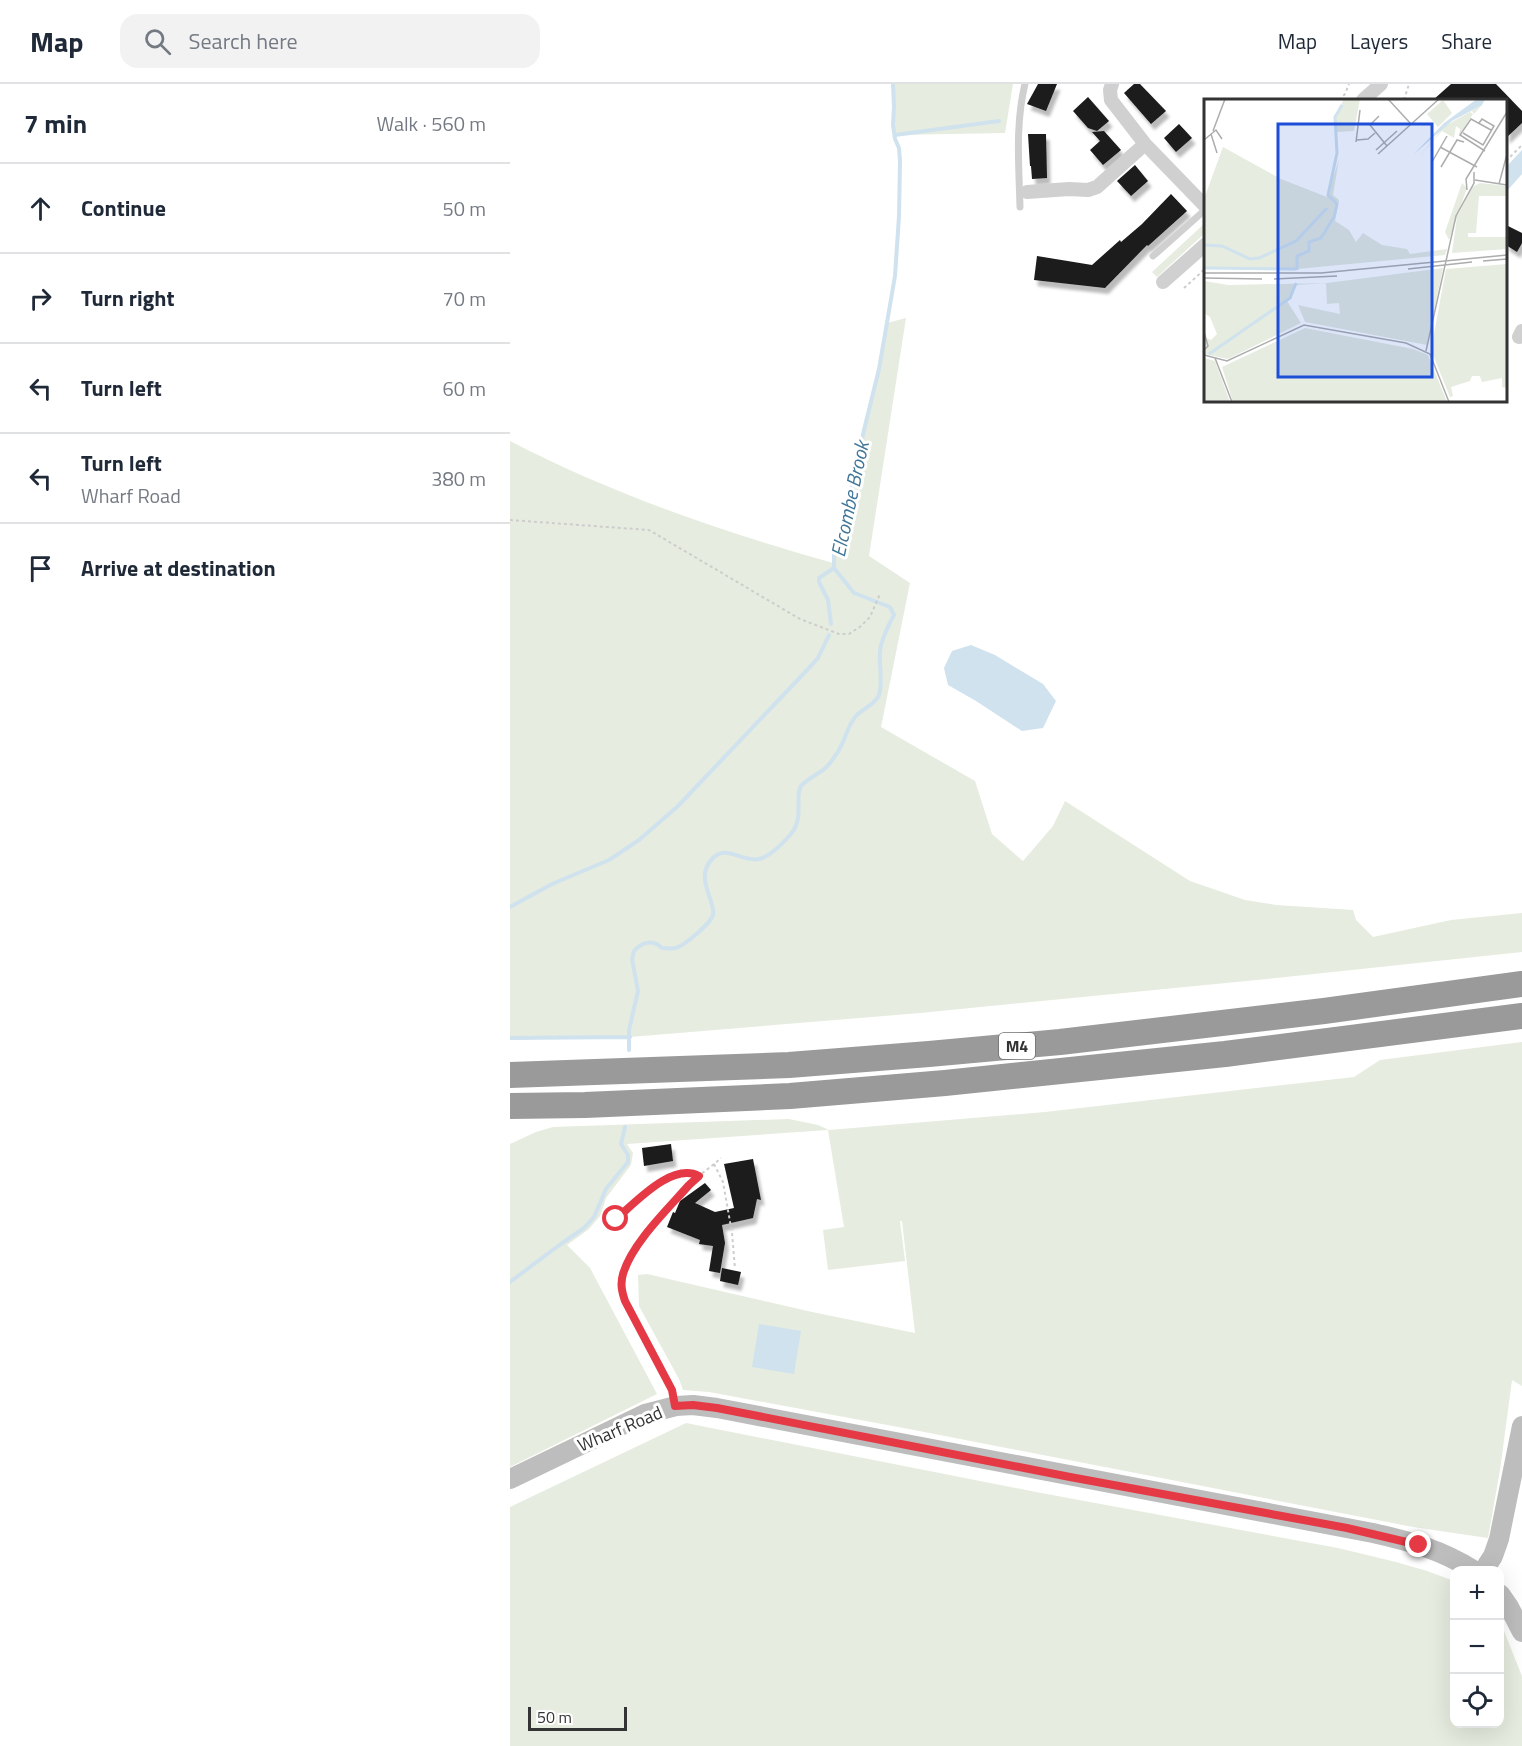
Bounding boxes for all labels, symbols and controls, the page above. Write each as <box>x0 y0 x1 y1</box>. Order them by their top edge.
search box <box>120 14 540 68</box>
text: Map <box>30 20 84 63</box>
text: Search here <box>189 24 298 58</box>
icon: search <box>141 25 174 58</box>
text: Map <box>1278 25 1317 57</box>
text: Layers <box>1350 25 1408 57</box>
text: Share <box>1441 25 1492 57</box>
inset map <box>1204 99 1507 402</box>
text: 7 min <box>24 104 87 143</box>
text: Walk · 560 m <box>377 108 486 139</box>
text: Continue <box>81 191 166 225</box>
icon: ahead <box>24 192 57 225</box>
text: 50 m <box>442 193 486 224</box>
text: Turn right <box>81 281 175 315</box>
icon: right <box>24 282 57 315</box>
text: 70 m <box>442 283 486 314</box>
text: Turn left <box>81 371 162 405</box>
icon: left <box>24 372 57 405</box>
text: 60 m <box>442 373 486 404</box>
water label: Elcombe Brook <box>822 436 877 560</box>
text: Turn left <box>81 446 162 480</box>
icon: left <box>24 462 57 495</box>
text: 380 m <box>431 463 486 494</box>
text: Wharf Road <box>81 480 181 511</box>
text: Arrive at destination <box>81 551 276 585</box>
icon: arrive <box>24 552 57 585</box>
road number: M4 <box>999 1033 1035 1059</box>
route start <box>602 1205 628 1231</box>
street label: Wharf Road <box>573 1399 666 1459</box>
route end <box>1405 1531 1431 1557</box>
map controls <box>1450 1566 1504 1728</box>
button: + <box>1450 1566 1504 1620</box>
button: − <box>1450 1620 1504 1674</box>
button: locate <box>1450 1674 1504 1728</box>
scale bar <box>528 1704 627 1732</box>
text: 50 m <box>537 1705 572 1729</box>

